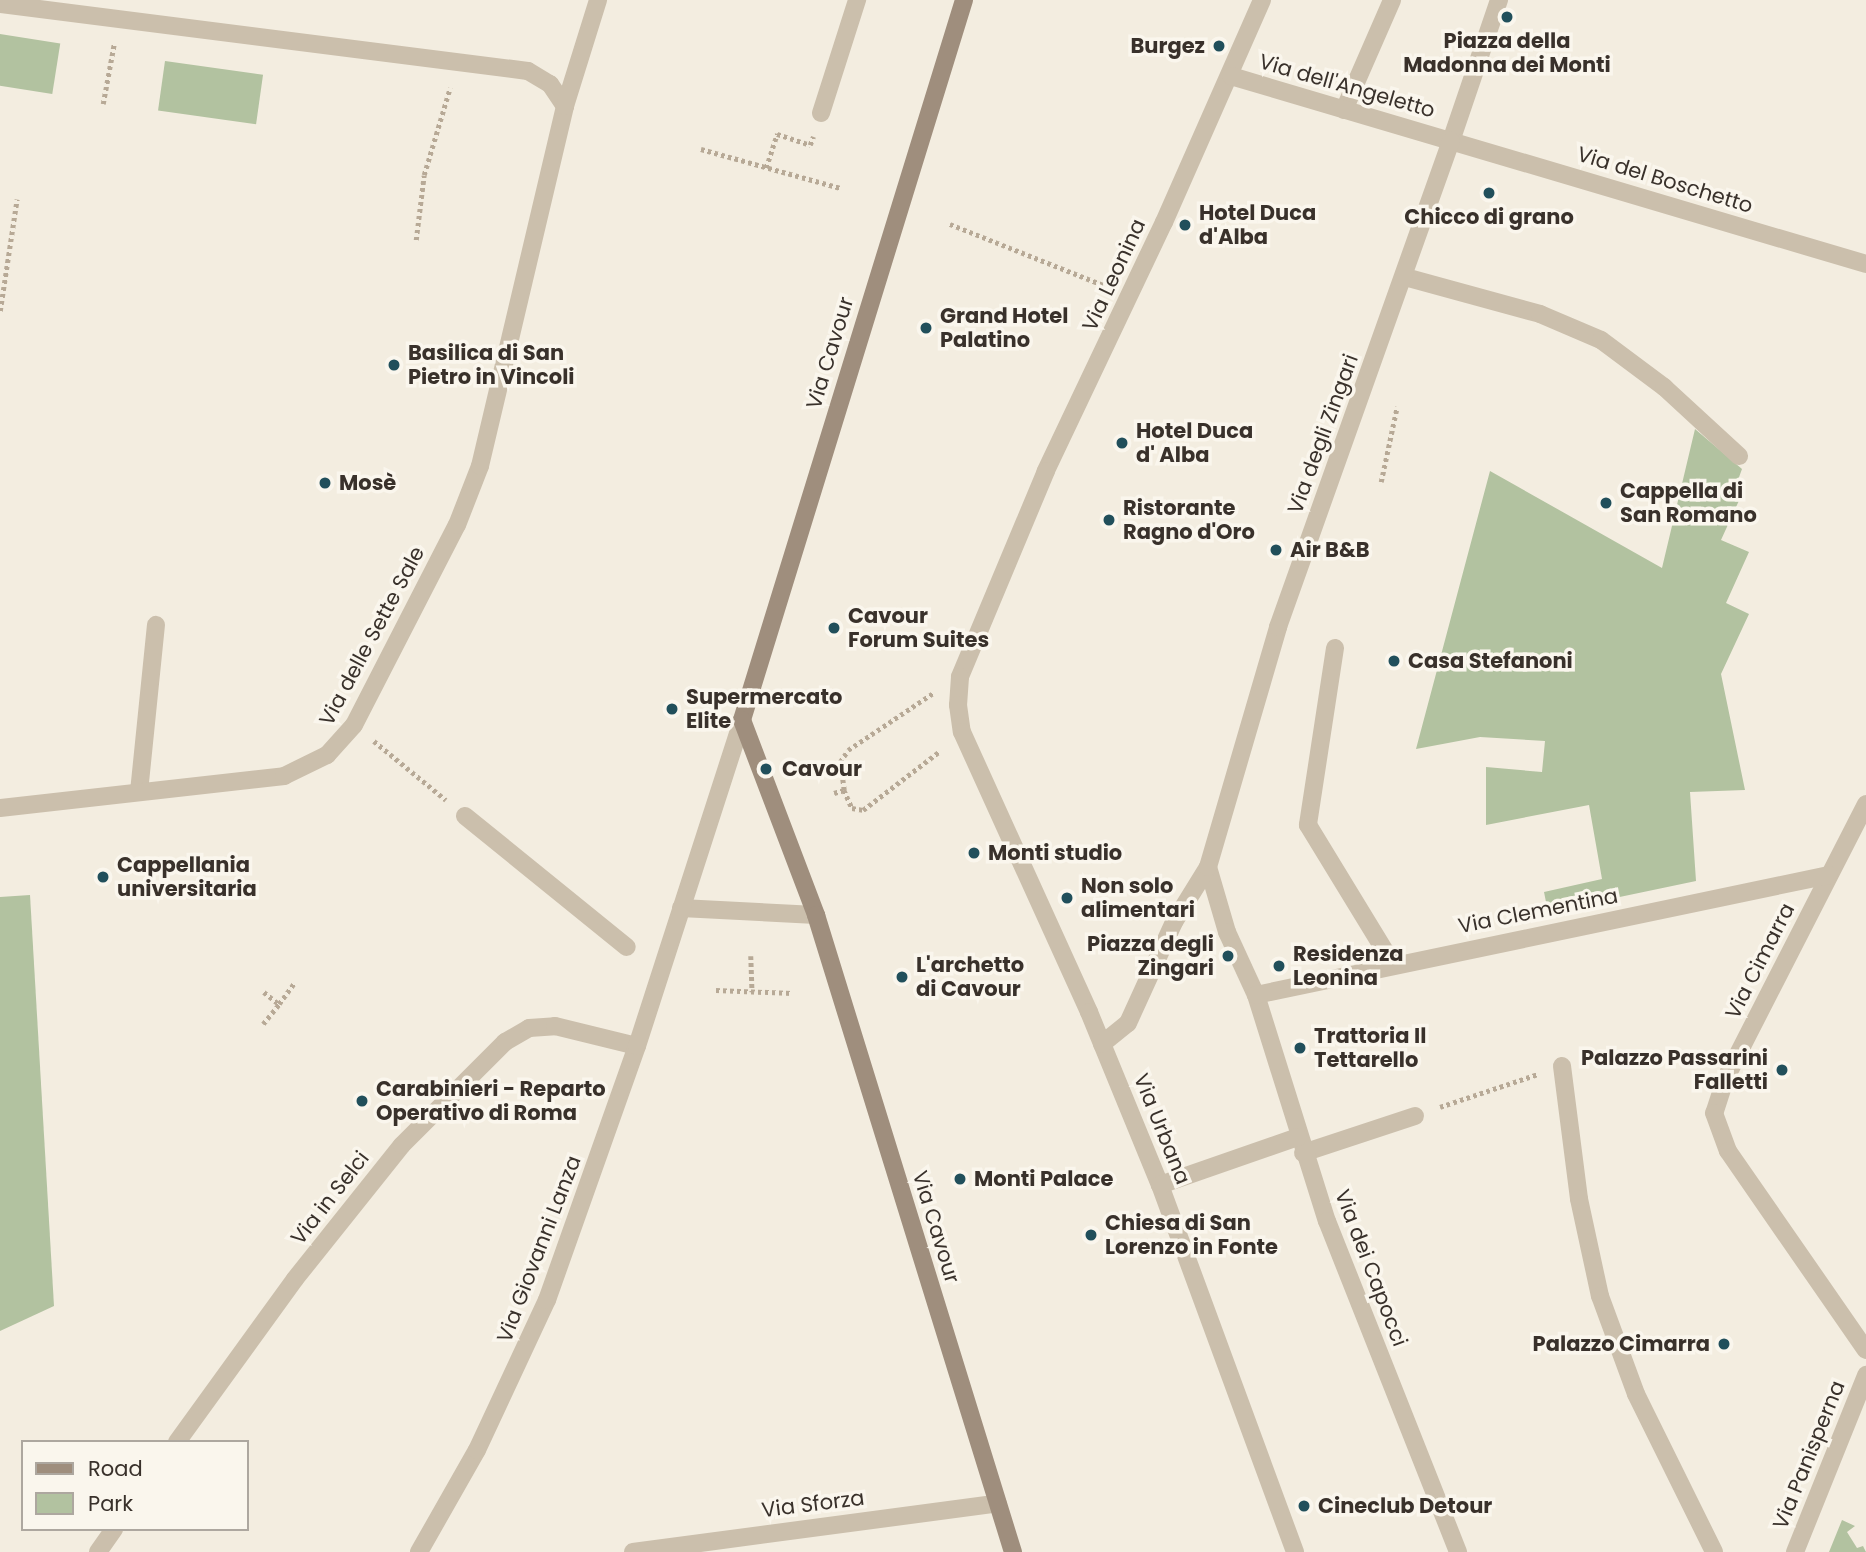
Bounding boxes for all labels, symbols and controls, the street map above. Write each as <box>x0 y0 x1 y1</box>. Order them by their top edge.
marker: Piazza della Madonna dei Monti <box>1499 9 1515 25</box>
place label: Piazza della Madonna dei Monti <box>1403 28 1611 78</box>
place label: Burgez <box>1130 33 1205 59</box>
marker: Burgez <box>1211 38 1227 54</box>
street label: Via dell'Angeletto <box>1256 49 1438 123</box>
street label: Via del Boschetto <box>1574 141 1756 219</box>
marker: Chicco di grano <box>1481 185 1497 201</box>
place label: Hotel Duca d'Alba <box>1199 200 1316 250</box>
place label: Chicco di grano <box>1404 204 1574 230</box>
street label: Via Leonina <box>1077 215 1151 335</box>
marker: Hotel Duca d'Alba <box>1177 217 1193 233</box>
street label: Via Cavour <box>801 294 859 412</box>
place label: Grand Hotel Palatino <box>940 303 1068 353</box>
marker: Grand Hotel Palatino <box>918 320 934 336</box>
place label: Basilica di San Pietro in Vincoli <box>408 340 575 390</box>
street label: Via degli Zingari <box>1282 351 1364 517</box>
marker: Basilica di San Pietro in Vincoli <box>386 357 402 373</box>
place label: Hotel Duca d' Alba <box>1136 418 1253 468</box>
marker: Hotel Duca d' Alba <box>1114 435 1130 451</box>
place label: Mosè <box>339 470 396 496</box>
marker: Mosè <box>317 475 333 491</box>
place label: Cappella di San Romano <box>1620 478 1757 528</box>
place label: Ristorante Ragno d'Oro <box>1123 495 1255 545</box>
marker: Cappella di San Romano <box>1598 495 1614 511</box>
marker: Ristorante Ragno d'Oro <box>1101 512 1117 528</box>
place label: Air B&B <box>1290 537 1370 563</box>
street label: Via delle Sette Sale <box>314 542 430 730</box>
marker: Air B&B <box>1268 542 1284 558</box>
place label: Cavour Forum Suites <box>848 603 989 653</box>
marker: Cavour Forum Suites <box>826 620 842 636</box>
place label: Casa Stefanoni <box>1408 648 1573 674</box>
marker: Casa Stefanoni <box>1386 653 1402 669</box>
place label: Supermercato Elite <box>686 684 842 734</box>
marker: Supermercato Elite <box>664 701 680 717</box>
place label: Cavour <box>782 756 862 782</box>
marker: Cavour <box>756 759 776 779</box>
place label: Monti studio <box>988 840 1122 866</box>
marker: Monti studio <box>966 845 982 861</box>
place label: Cappellania universitaria <box>117 852 257 902</box>
marker: Cappellania universitaria <box>95 869 111 885</box>
place label: Non solo alimentari <box>1081 873 1195 923</box>
street label: Via Clementina <box>1456 883 1620 939</box>
marker: Non solo alimentari <box>1059 890 1075 906</box>
street label: Via Cimarra <box>1720 899 1800 1023</box>
place label: Piazza degli Zingari <box>1087 931 1214 981</box>
place label: Residenza Leonina <box>1293 941 1404 991</box>
marker: Piazza degli Zingari <box>1220 948 1236 964</box>
place label: L'archetto di Cavour <box>916 952 1024 1002</box>
marker: Residenza Leonina <box>1271 958 1287 974</box>
marker: L'archetto di Cavour <box>894 969 910 985</box>
place label: Trattoria Il Tettarello <box>1314 1023 1426 1073</box>
marker: Trattoria Il Tettarello <box>1292 1040 1308 1056</box>
place label: Palazzo Passarini Falletti <box>1581 1045 1768 1095</box>
marker: Palazzo Passarini Falletti <box>1774 1062 1790 1078</box>
street label: Via Urbana <box>1128 1070 1196 1188</box>
place label: Carabinieri - Reparto Operativo di Roma <box>376 1076 606 1126</box>
marker: Carabinieri - Reparto Operativo di Roma <box>354 1093 370 1109</box>
street label: Via in Selci <box>286 1146 374 1250</box>
street label: Via Giovanni Lanza <box>492 1152 586 1346</box>
place label: Monti Palace <box>974 1166 1113 1192</box>
street label: Via Cavour <box>907 1168 965 1286</box>
marker: Monti Palace <box>952 1171 968 1187</box>
street label: Via dei Capocci <box>1330 1186 1412 1350</box>
place label: Chiesa di San Lorenzo in Fonte <box>1105 1210 1278 1260</box>
marker: Chiesa di San Lorenzo in Fonte <box>1083 1227 1099 1243</box>
place label: Palazzo Cimarra <box>1533 1331 1710 1357</box>
marker: Palazzo Cimarra <box>1716 1336 1732 1352</box>
street label: Via Panisperna <box>1768 1377 1850 1533</box>
legend <box>21 1440 248 1531</box>
text: Road <box>88 1454 143 1483</box>
street label: Via Sforza <box>760 1485 866 1523</box>
text: Park <box>88 1489 133 1518</box>
place label: Cineclub Detour <box>1318 1493 1492 1519</box>
marker: Cineclub Detour <box>1296 1498 1312 1514</box>

